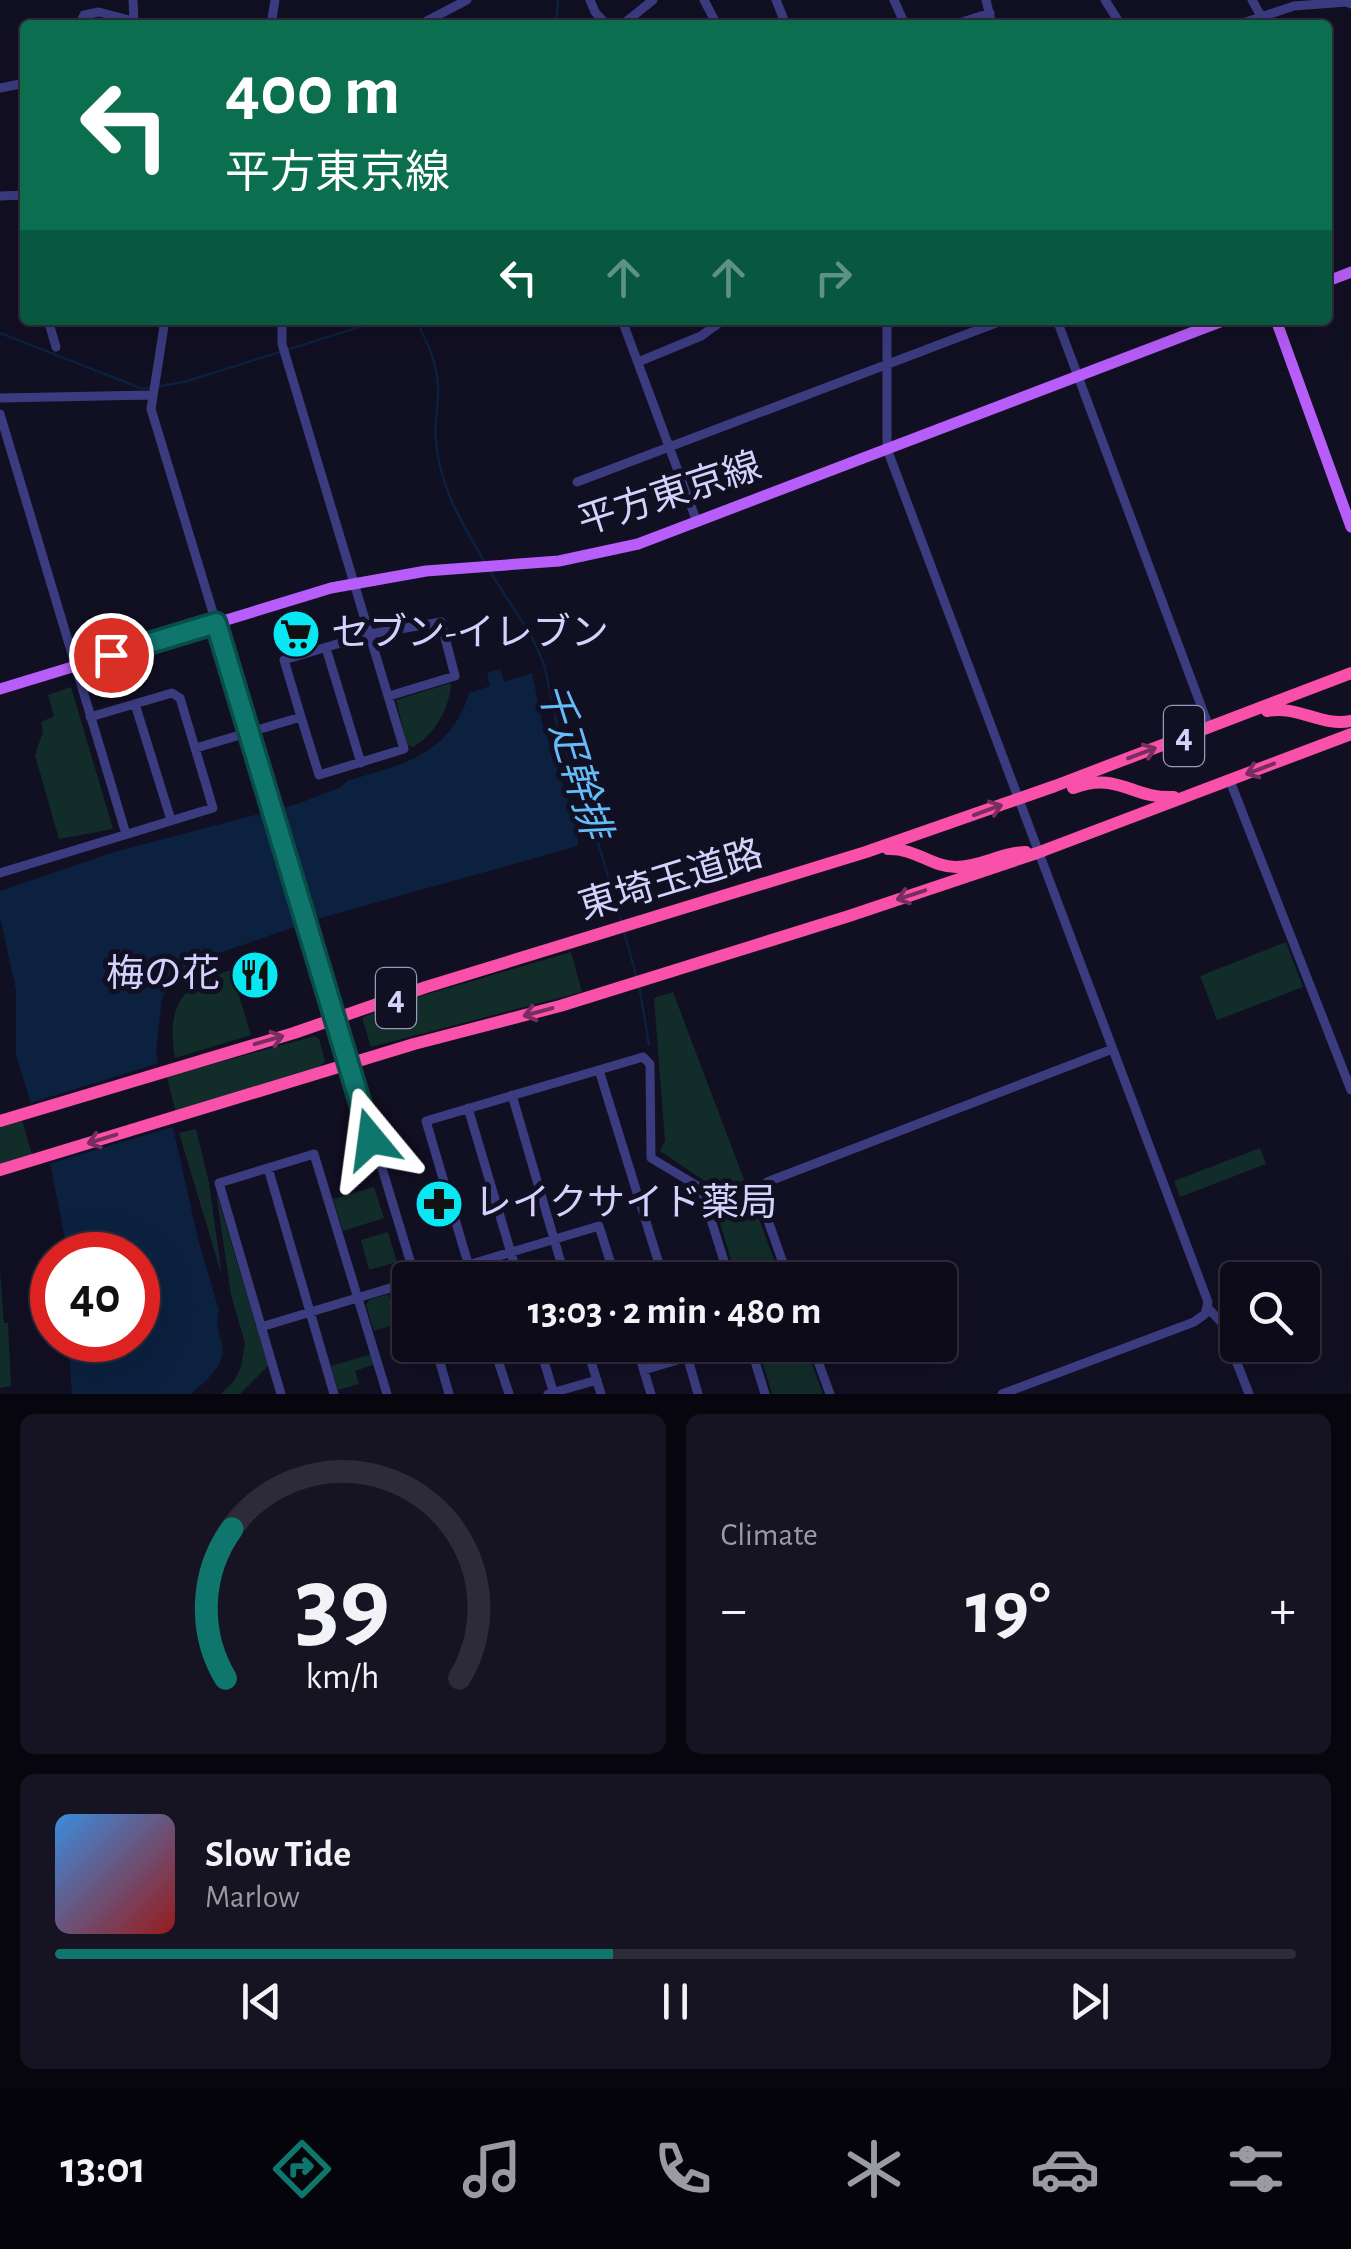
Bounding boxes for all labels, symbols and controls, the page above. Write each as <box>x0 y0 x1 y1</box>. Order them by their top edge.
text: 400 m <box>225 57 400 127</box>
icon: left <box>60 60 190 190</box>
text: 平方東京線 <box>225 151 450 196</box>
icon: left <box>491 250 546 305</box>
icon: ahead <box>596 250 651 305</box>
icon: ahead <box>701 250 756 305</box>
icon: right <box>806 250 861 305</box>
street label: 平方東京線 <box>573 445 766 542</box>
supermarket icon: セブン-イレブン <box>270 608 322 660</box>
place label: セブン-イレブン <box>331 612 609 653</box>
pin <box>69 613 154 698</box>
icon: arrive <box>84 628 139 683</box>
water label: 千疋幹排 <box>530 678 619 848</box>
road number: 4 <box>1164 706 1204 766</box>
one-way arrow <box>1125 743 1156 761</box>
one-way arrow <box>1245 761 1276 779</box>
one-way arrow <box>971 799 1003 817</box>
street label: 東埼玉道路 <box>574 833 767 927</box>
one-way arrow <box>896 888 928 906</box>
restaurant icon: 梅の花 <box>229 949 281 1001</box>
place label: 梅の花 <box>106 953 220 994</box>
road number: 4 <box>376 968 416 1028</box>
one-way arrow <box>523 1003 555 1022</box>
one-way arrow <box>253 1030 284 1048</box>
position arrow <box>319 1087 423 1191</box>
one-way arrow <box>87 1131 118 1149</box>
pharmacy icon: レイクサイド薬局 <box>413 1178 465 1230</box>
place label: レイクサイド薬局 <box>474 1183 777 1223</box>
speed limit sign: 40 <box>30 1232 160 1362</box>
map controls <box>1220 1262 1320 1362</box>
button: search <box>1220 1262 1320 1362</box>
text: 13:03 · 2 min · 480 m <box>528 1293 821 1331</box>
text: Climate <box>721 1519 818 1551</box>
text: 39 <box>295 1553 390 1657</box>
text: 19° <box>966 1572 1051 1647</box>
text: − <box>721 1583 747 1638</box>
text: + <box>1270 1583 1296 1638</box>
text: km/h <box>306 1659 380 1695</box>
text: Slow Tide <box>205 1836 351 1874</box>
text: Marlow <box>205 1881 300 1913</box>
icon: previous <box>234 1974 289 2029</box>
icon: pause <box>648 1974 703 2029</box>
icon: next <box>1062 1974 1117 2029</box>
icon: directions <box>267 2134 337 2204</box>
icon: music <box>457 2134 527 2204</box>
icon: phone <box>648 2134 718 2204</box>
icon: climate <box>839 2134 909 2204</box>
icon: car <box>1030 2134 1100 2204</box>
icon: filters <box>1221 2134 1291 2204</box>
text: 13:01 <box>60 2146 146 2191</box>

